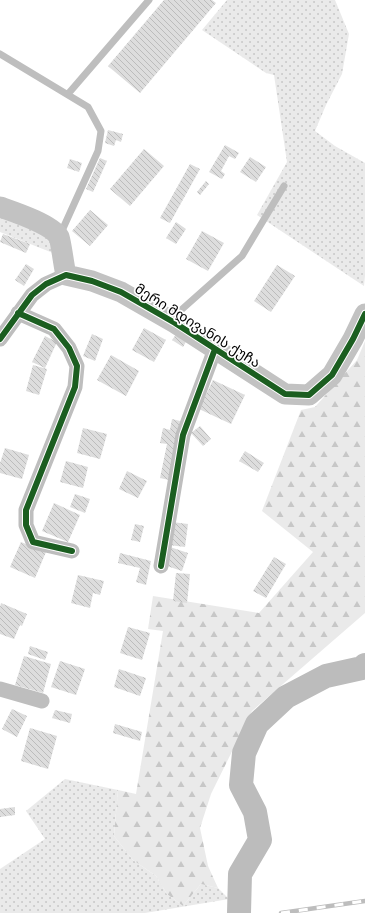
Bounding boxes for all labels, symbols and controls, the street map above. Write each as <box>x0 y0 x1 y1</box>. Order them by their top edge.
street label: მერი მდივანის ქუჩა <box>132 279 264 371</box>

